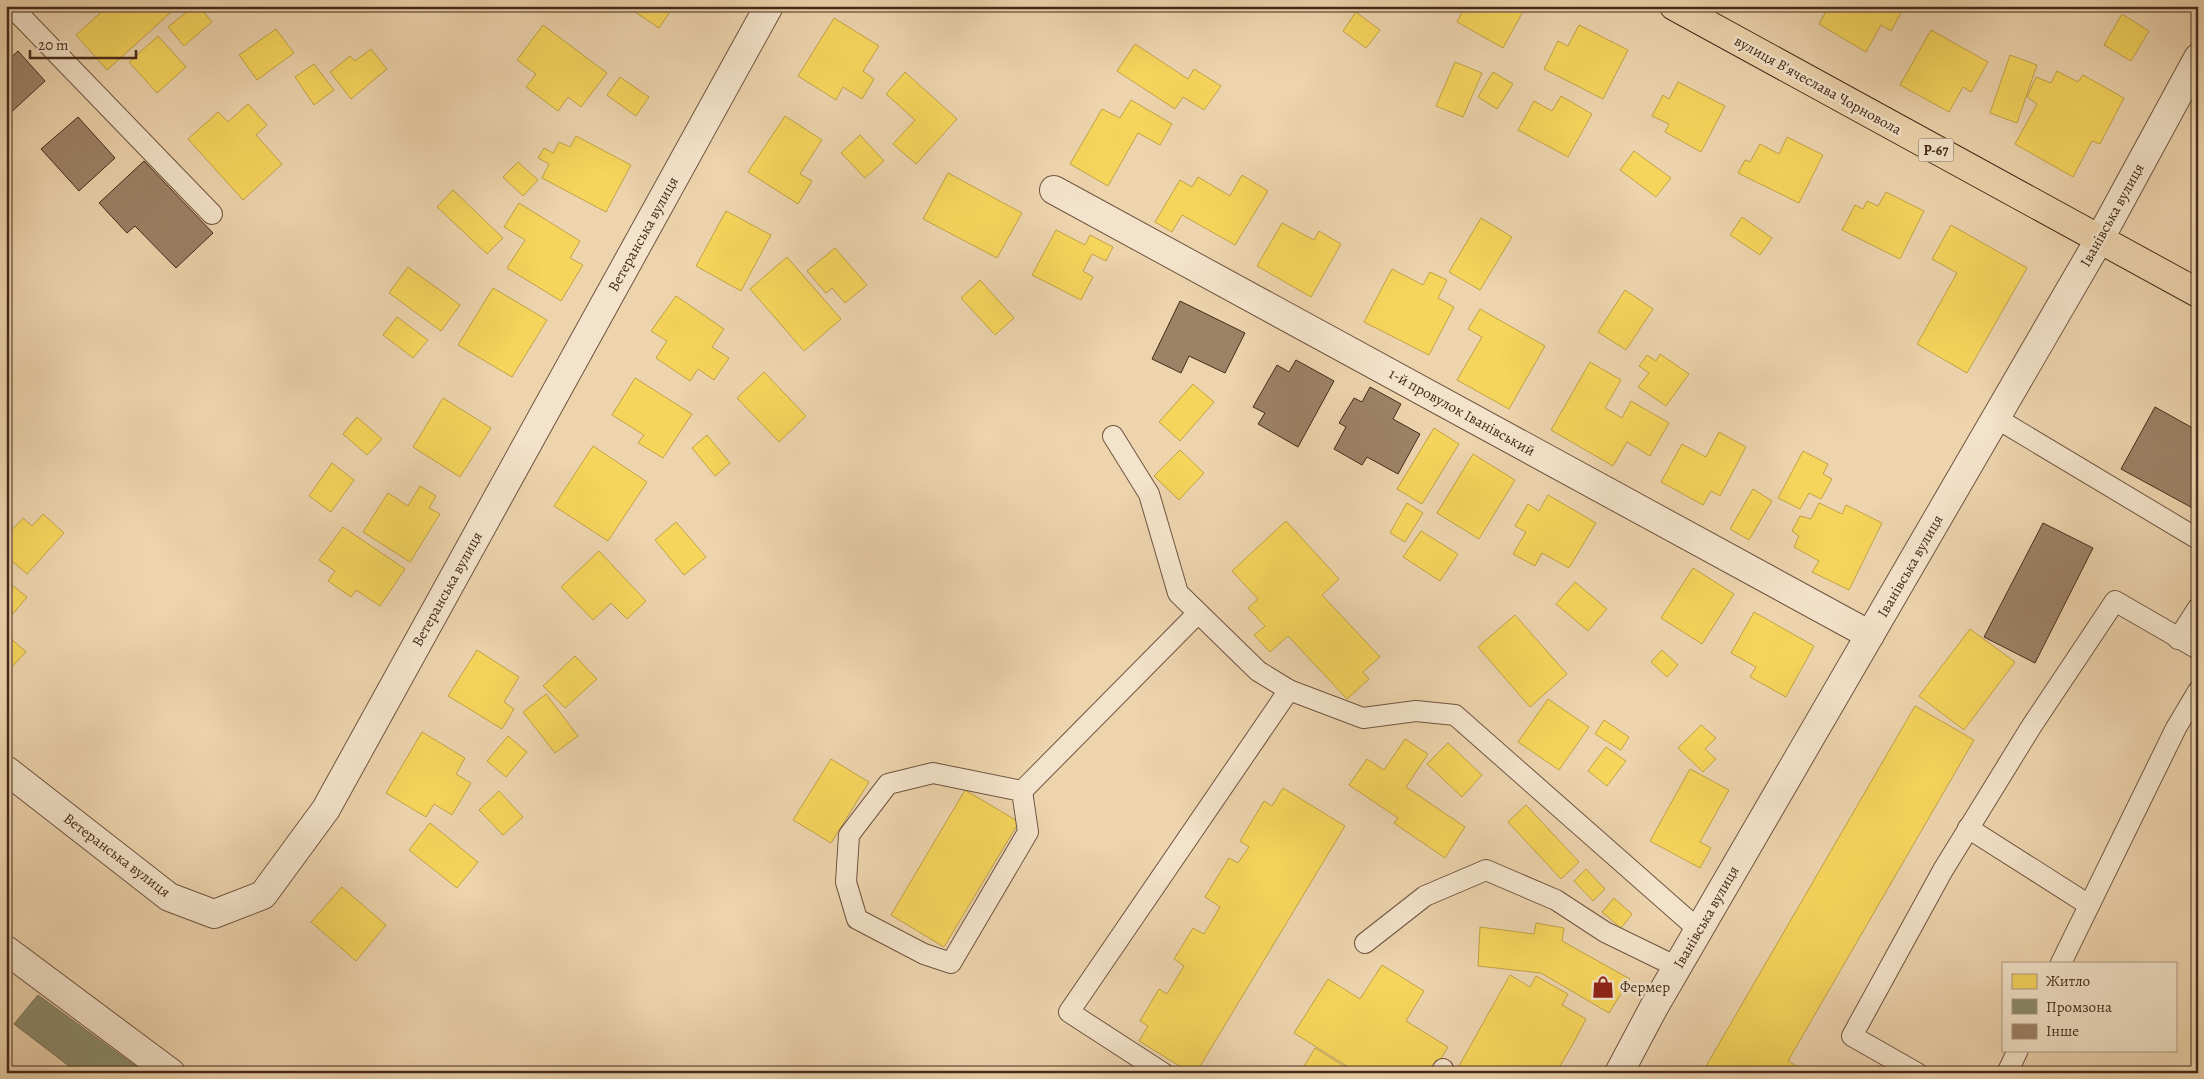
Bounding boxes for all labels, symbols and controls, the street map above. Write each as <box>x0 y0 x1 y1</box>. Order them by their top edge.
scale bar <box>30 28 136 60</box>
street label: вулиця В'ячеслава Чорновола <box>1731 31 1905 139</box>
text: 20 m <box>38 35 69 55</box>
road number: Р-67 <box>1918 138 1954 162</box>
street label: Іванівська вулиця <box>2075 160 2149 270</box>
street label: Ветеранська вулиця <box>603 173 683 295</box>
street label: 1-й провулок Іванівський <box>1385 363 1539 461</box>
street label: Іванівська вулиця <box>1872 511 1948 621</box>
street label: Ветеранська вулиця <box>407 528 487 650</box>
street label: Ветеранська вулиця <box>60 808 174 902</box>
street label: Іванівська вулиця <box>1668 862 1744 972</box>
legend <box>2002 962 2176 1052</box>
text: Житло <box>2046 971 2090 991</box>
shop icon: Фермер <box>1590 974 1616 1000</box>
place label: Фермер <box>1620 977 1670 997</box>
text: Промзона <box>2046 997 2112 1017</box>
text: Інше <box>2046 1021 2079 1041</box>

